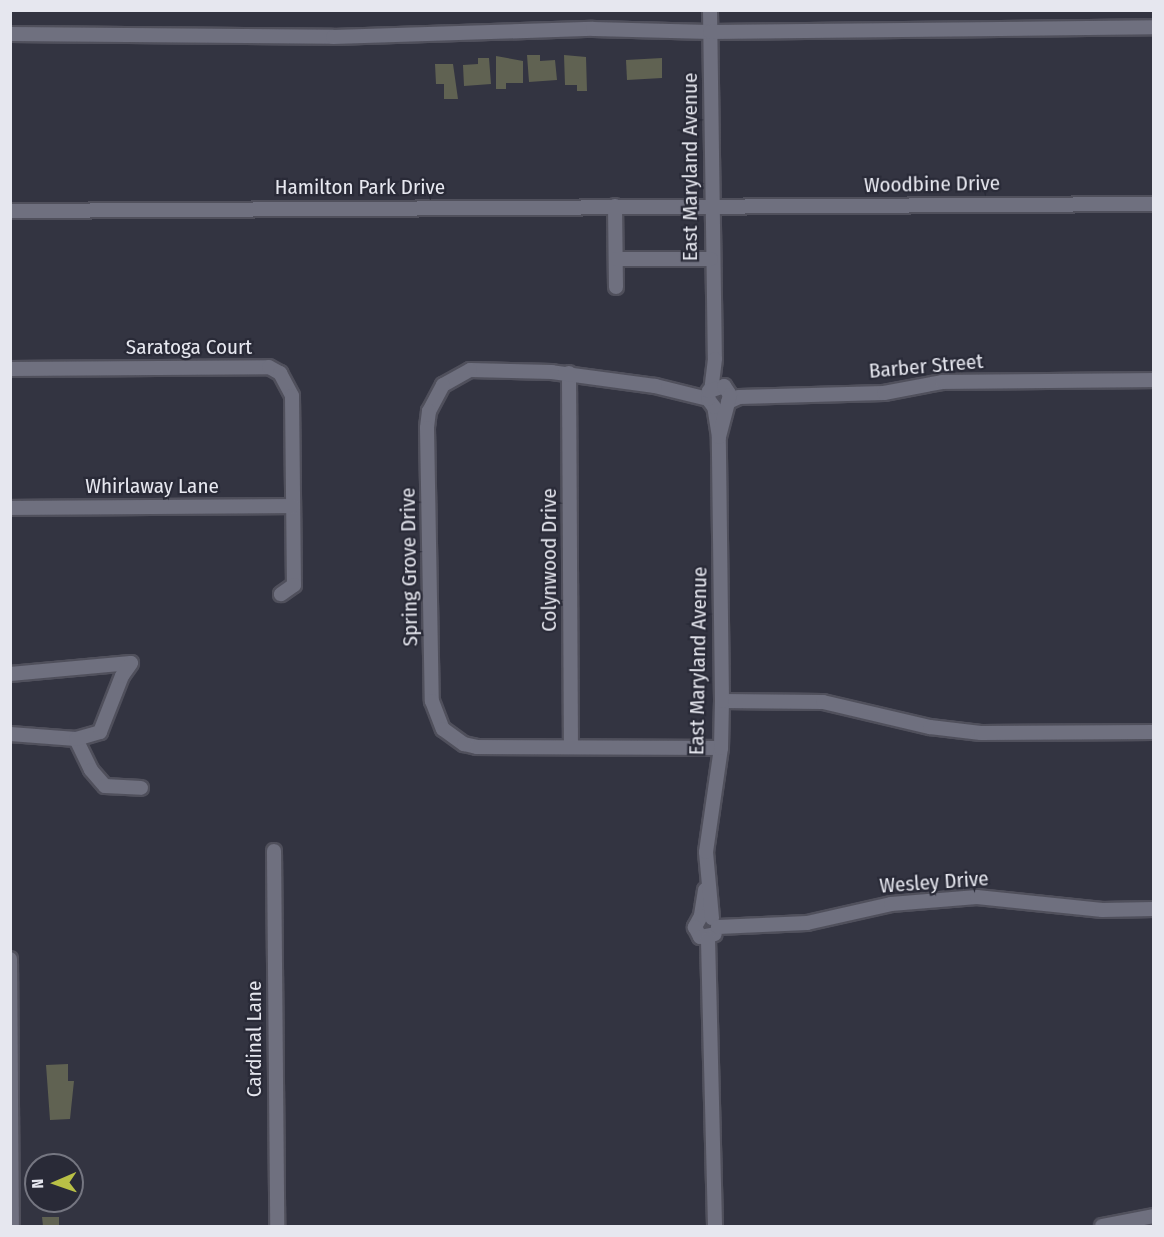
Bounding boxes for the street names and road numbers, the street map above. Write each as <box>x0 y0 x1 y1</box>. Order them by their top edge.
street label: East Maryland Avenue <box>677 73 703 261</box>
street label: Woodbine Drive <box>864 170 1000 198</box>
street label: Hamilton Park Drive <box>275 174 445 200</box>
street label: Saratoga Court <box>126 334 252 360</box>
street label: Barber Street <box>868 348 984 384</box>
street label: Whirlaway Lane <box>85 473 219 499</box>
street label: Spring Grove Drive <box>395 487 423 647</box>
street label: Colynwood Drive <box>536 488 562 632</box>
street label: East Maryland Avenue <box>684 567 712 755</box>
street label: Wesley Drive <box>879 866 989 898</box>
street label: Cardinal Lane <box>241 981 267 1097</box>

